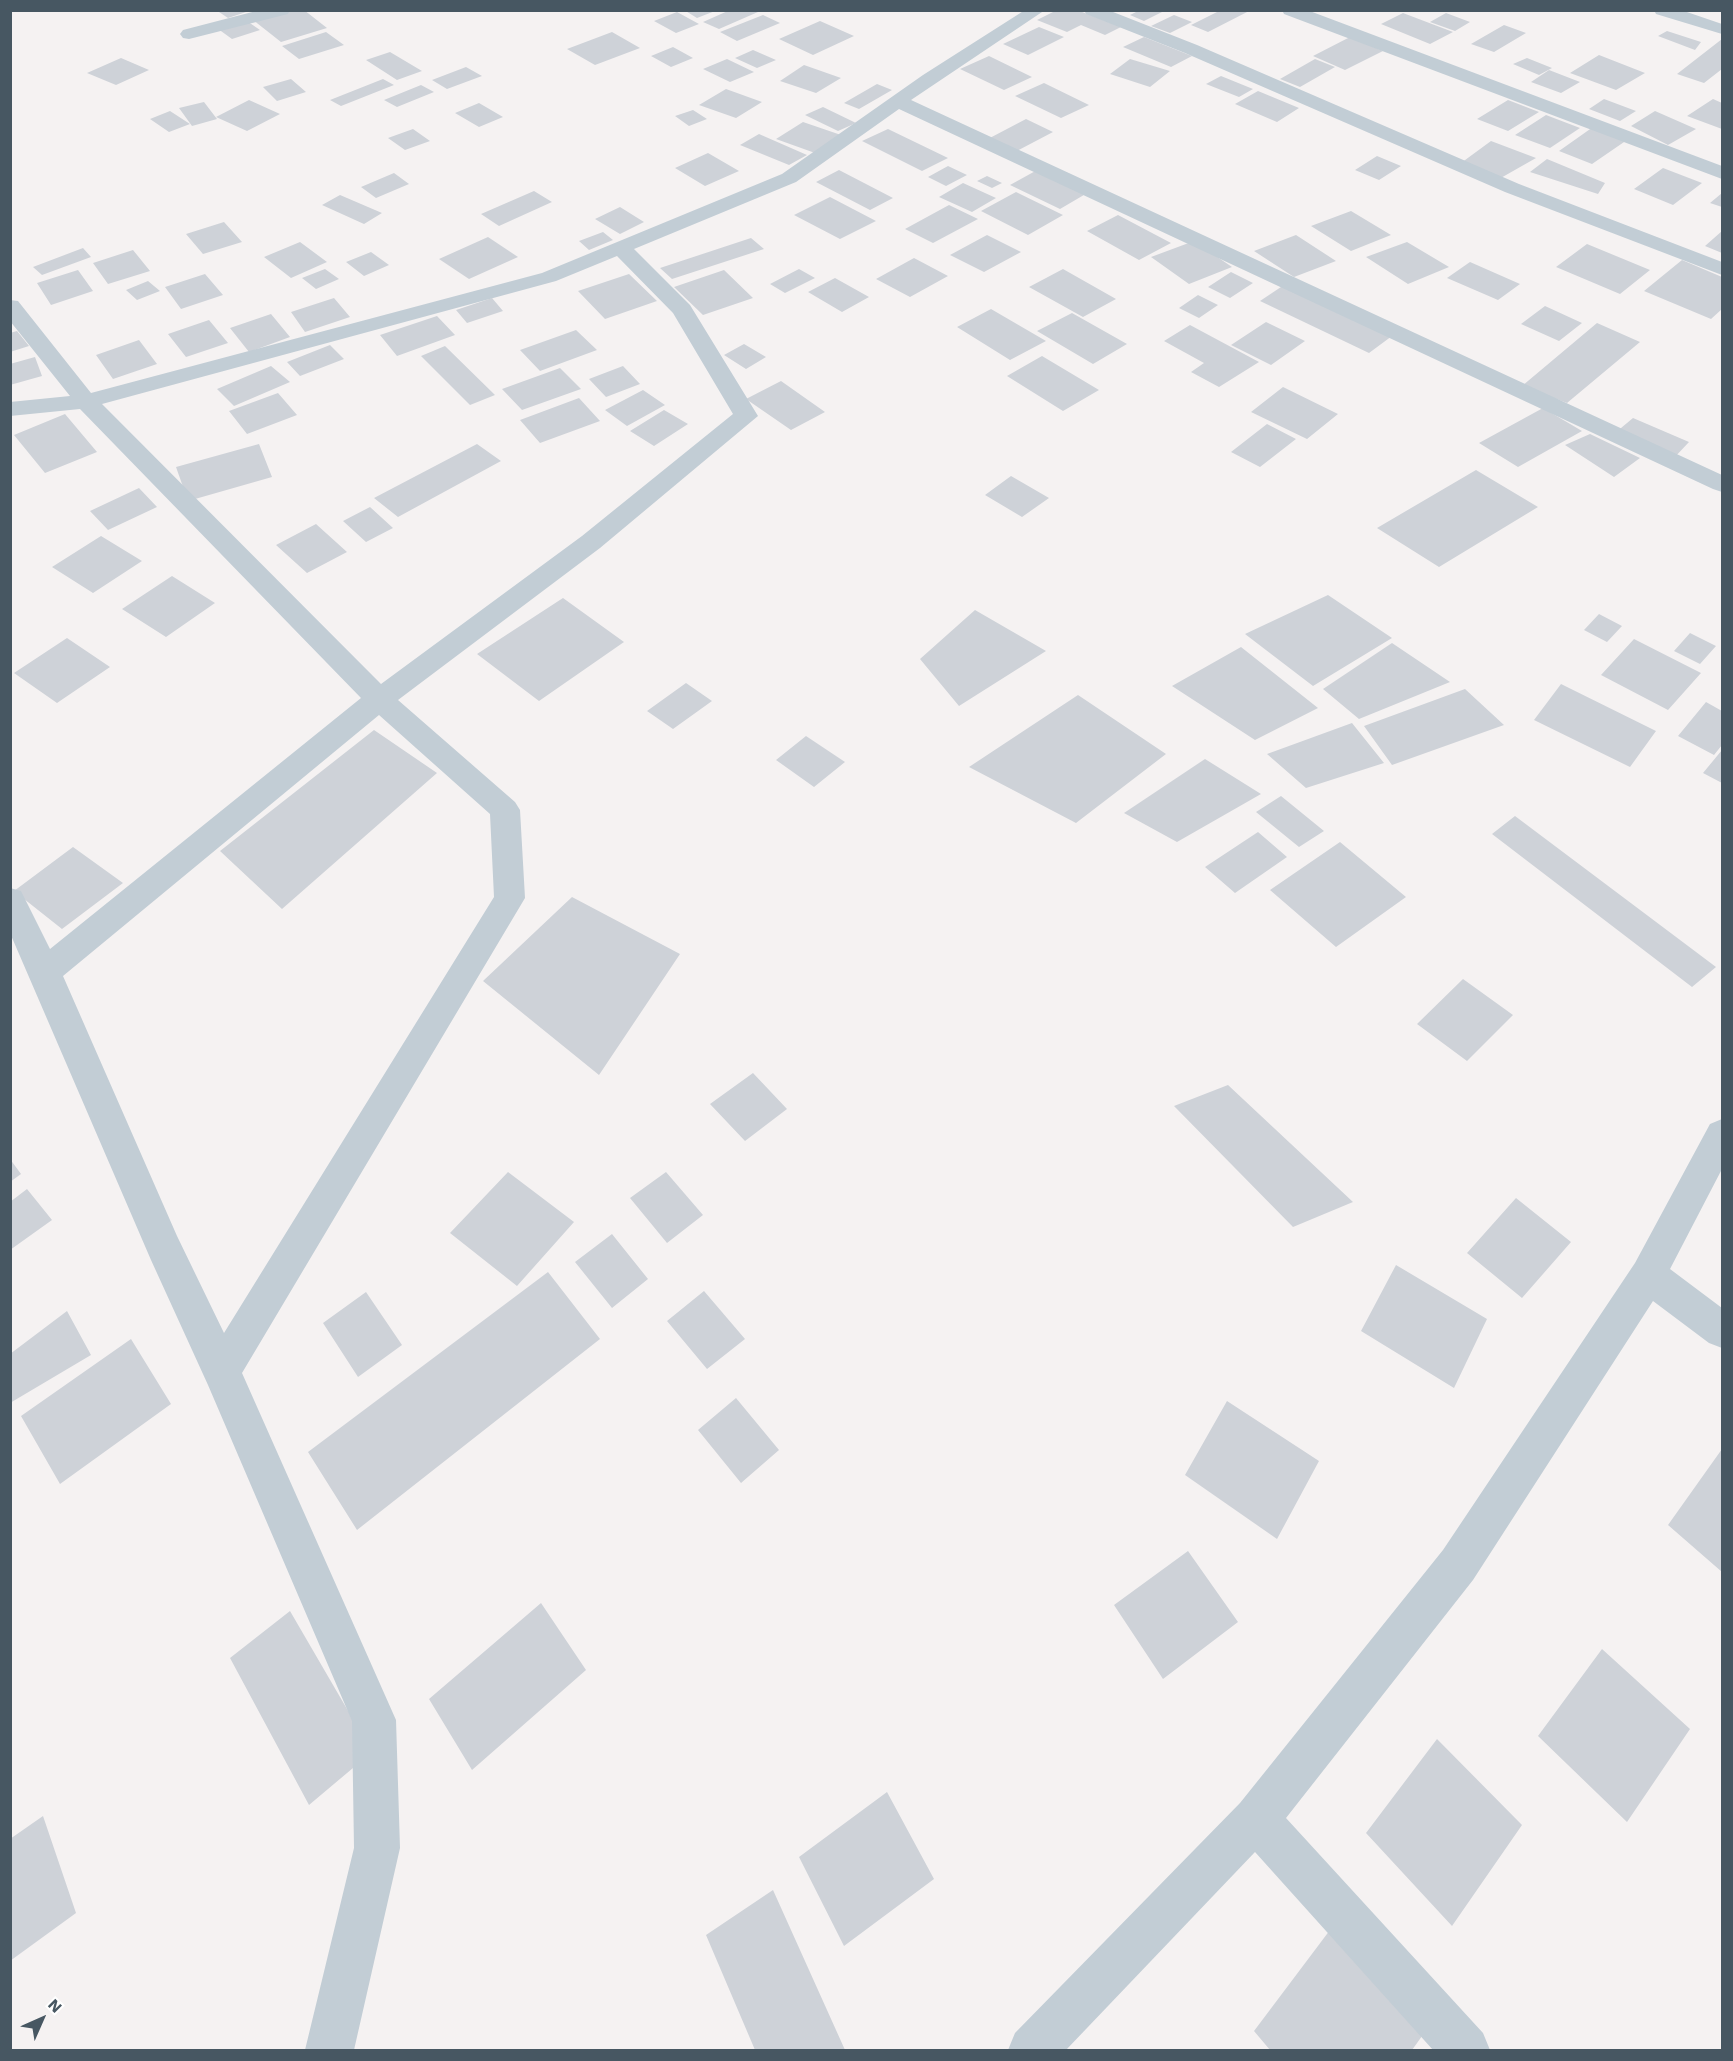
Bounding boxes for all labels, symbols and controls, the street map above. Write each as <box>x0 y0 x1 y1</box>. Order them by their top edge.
north arrow <box>12 1989 72 2049</box>
text: N <box>44 1995 66 2017</box>

